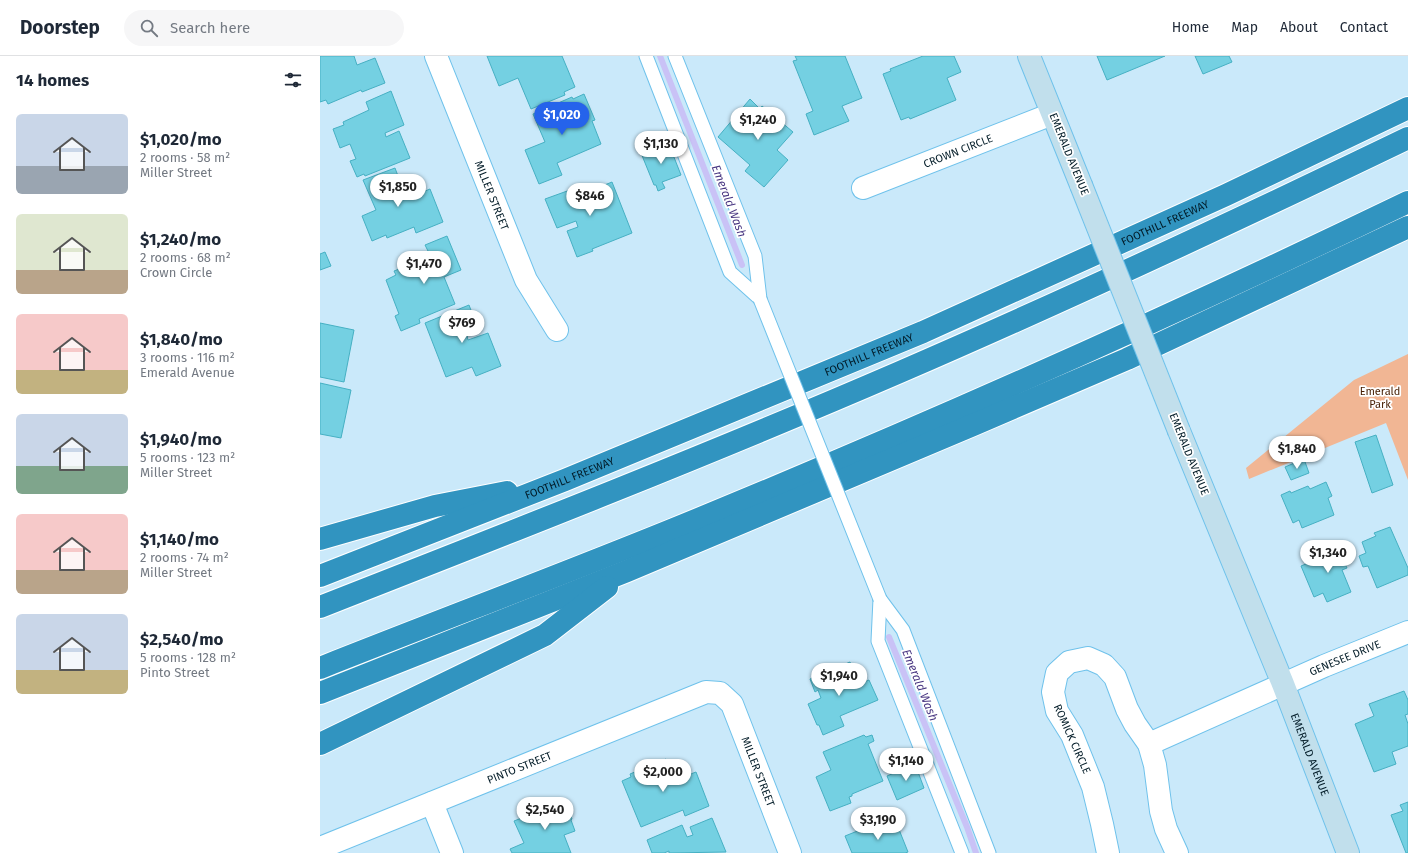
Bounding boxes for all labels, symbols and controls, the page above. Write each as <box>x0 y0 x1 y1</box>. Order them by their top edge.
search box <box>124 10 404 46</box>
text: Doorstep <box>20 16 100 39</box>
icon: search <box>138 17 160 39</box>
text: Search here <box>170 19 250 37</box>
text: Home <box>1172 19 1209 36</box>
text: Map <box>1231 19 1258 36</box>
text: About <box>1280 19 1318 36</box>
text: Contact <box>1340 19 1388 36</box>
icon: filters <box>282 69 304 91</box>
text: 14 homes <box>16 70 89 91</box>
pin: $1,020 <box>529 102 595 136</box>
text: $1,020 <box>543 107 581 122</box>
pin: $1,240 <box>725 107 791 141</box>
street label: EMERALD AVENUE <box>1047 111 1091 197</box>
text: $1,240 <box>739 112 777 127</box>
text: $1,020/mo <box>140 129 222 150</box>
icon: home <box>48 130 96 178</box>
pin: $1,130 <box>628 131 694 165</box>
street label: CROWN CIRCLE <box>921 131 995 170</box>
text: $1,130 <box>644 136 678 151</box>
text: 2 rooms · 58 m² <box>140 150 230 165</box>
street label: MILLER STREET <box>472 159 512 232</box>
water label: Emerald Wash <box>709 163 749 239</box>
text: Miller Street <box>140 165 212 180</box>
pin: $1,850 <box>365 174 431 208</box>
text: $1,850 <box>379 179 417 194</box>
pin: $846 <box>566 183 614 217</box>
text: $846 <box>575 188 605 203</box>
street label: FOOTHILL FREEWAY <box>1119 197 1211 248</box>
text: $1,240/mo <box>140 229 221 250</box>
icon: home <box>48 230 96 278</box>
text: 2 rooms · 68 m² <box>140 250 231 265</box>
pin: $1,470 <box>391 251 457 285</box>
text: $1,470 <box>406 256 442 271</box>
text: Crown Circle <box>140 265 212 280</box>
pin: $769 <box>438 310 486 344</box>
text: $769 <box>448 315 476 330</box>
text: $1,840/mo <box>140 329 223 350</box>
icon: home <box>48 330 96 378</box>
street label: FOOTHILL FREEWAY <box>822 330 915 379</box>
text: 3 rooms · 116 m² <box>140 350 235 365</box>
text: Emerald Avenue <box>140 365 235 380</box>
park label: Emerald Park <box>1360 385 1400 411</box>
street label: EMERALD AVENUE <box>1167 411 1211 497</box>
text: $1,940/mo <box>140 429 222 450</box>
icon: home <box>48 430 96 478</box>
pin: $1,840 <box>1264 436 1330 470</box>
text: $1,840 <box>1278 441 1316 456</box>
text: 5 rooms · 123 m² <box>140 450 235 465</box>
street label: FOOTHILL FREEWAY <box>523 454 616 502</box>
text: Miller Street <box>140 465 212 480</box>
text: $1,140/mo <box>140 529 219 550</box>
icon: home <box>48 530 96 578</box>
pin: $1,340 <box>1295 540 1361 574</box>
text: $1,340 <box>1309 545 1347 560</box>
text: 2 rooms · 74 m² <box>140 550 229 565</box>
text: Miller Street <box>140 565 212 580</box>
text: $2,540/mo <box>140 629 224 650</box>
icon: home <box>48 630 96 678</box>
street label: GENESEE DRIVE <box>1307 637 1382 678</box>
water label: Emerald Wash <box>899 647 941 723</box>
text: 5 rooms · 128 m² <box>140 650 236 665</box>
pin: $1,940 <box>806 663 872 697</box>
text: Pinto Street <box>140 665 210 680</box>
text: $1,940 <box>820 668 858 683</box>
street label: ROMICK CIRCLE <box>1051 702 1093 776</box>
street label: EMERALD AVENUE <box>1288 711 1332 798</box>
street label: MILLER STREET <box>739 735 778 808</box>
street label: PINTO STREET <box>485 748 554 786</box>
pin: $1,140 <box>873 748 939 782</box>
text: $1,140 <box>888 753 924 768</box>
pin: $2,000 <box>630 759 696 793</box>
text: $2,000 <box>643 764 683 779</box>
pin: $2,540 <box>512 797 578 831</box>
text: $2,540 <box>526 802 564 817</box>
pin: $3,190 <box>845 807 911 841</box>
text: $3,190 <box>860 812 896 827</box>

